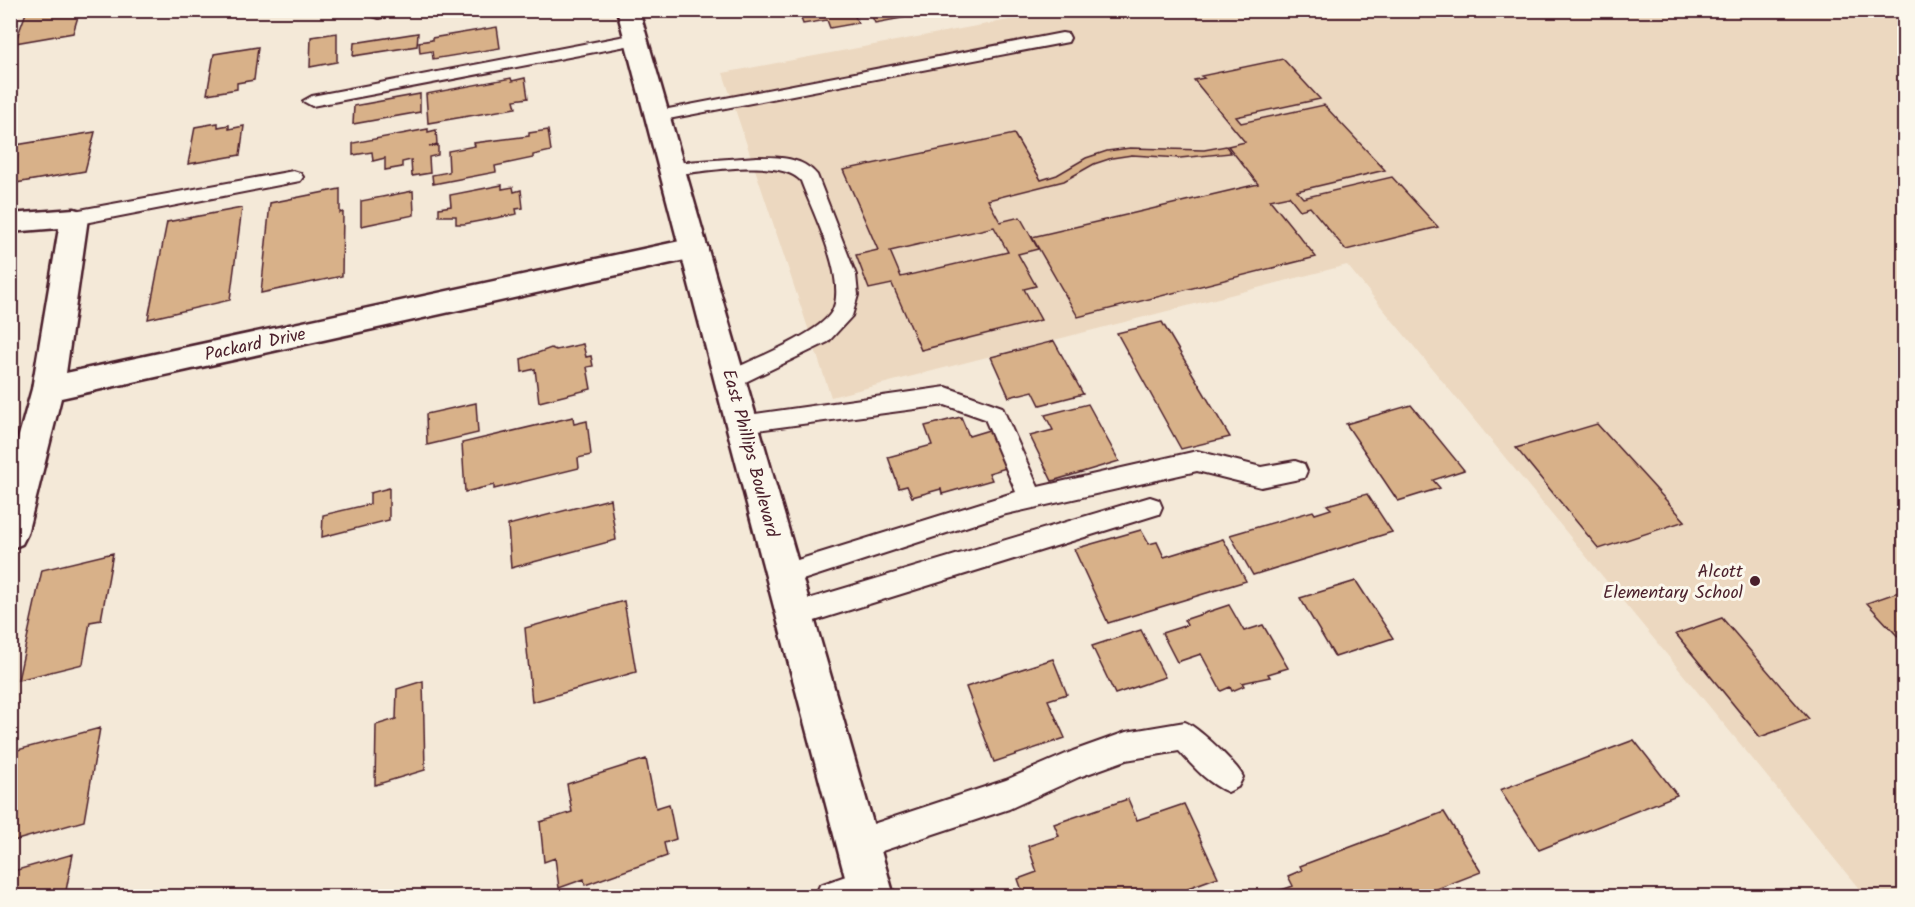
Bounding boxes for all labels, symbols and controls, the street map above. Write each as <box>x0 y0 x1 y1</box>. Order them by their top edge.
street label: Packard Drive <box>202 321 309 370</box>
street label: East Phillips Boulevard <box>713 366 786 542</box>
place label: Alcott Elementary School <box>1603 558 1744 608</box>
marker: Alcott Elementary School <box>1748 574 1762 588</box>

